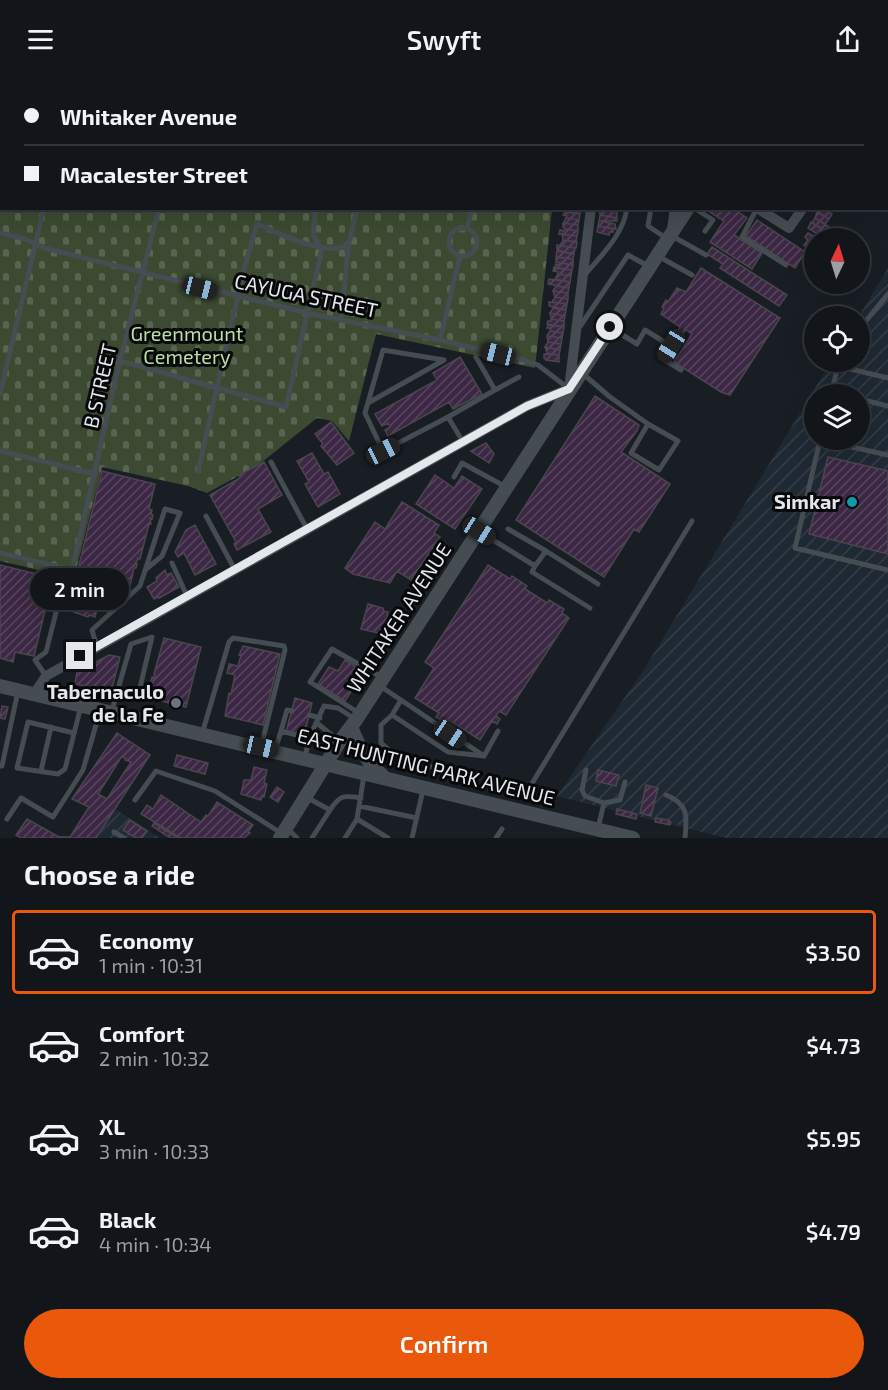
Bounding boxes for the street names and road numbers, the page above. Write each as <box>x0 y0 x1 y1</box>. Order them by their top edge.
street label: CAYUGA STREET <box>232 268 380 322</box>
street label: B STREET <box>78 341 120 430</box>
street label: WHITAKER AVENUE <box>341 538 455 697</box>
street label: EAST HUNTING PARK AVENUE <box>295 722 557 810</box>

